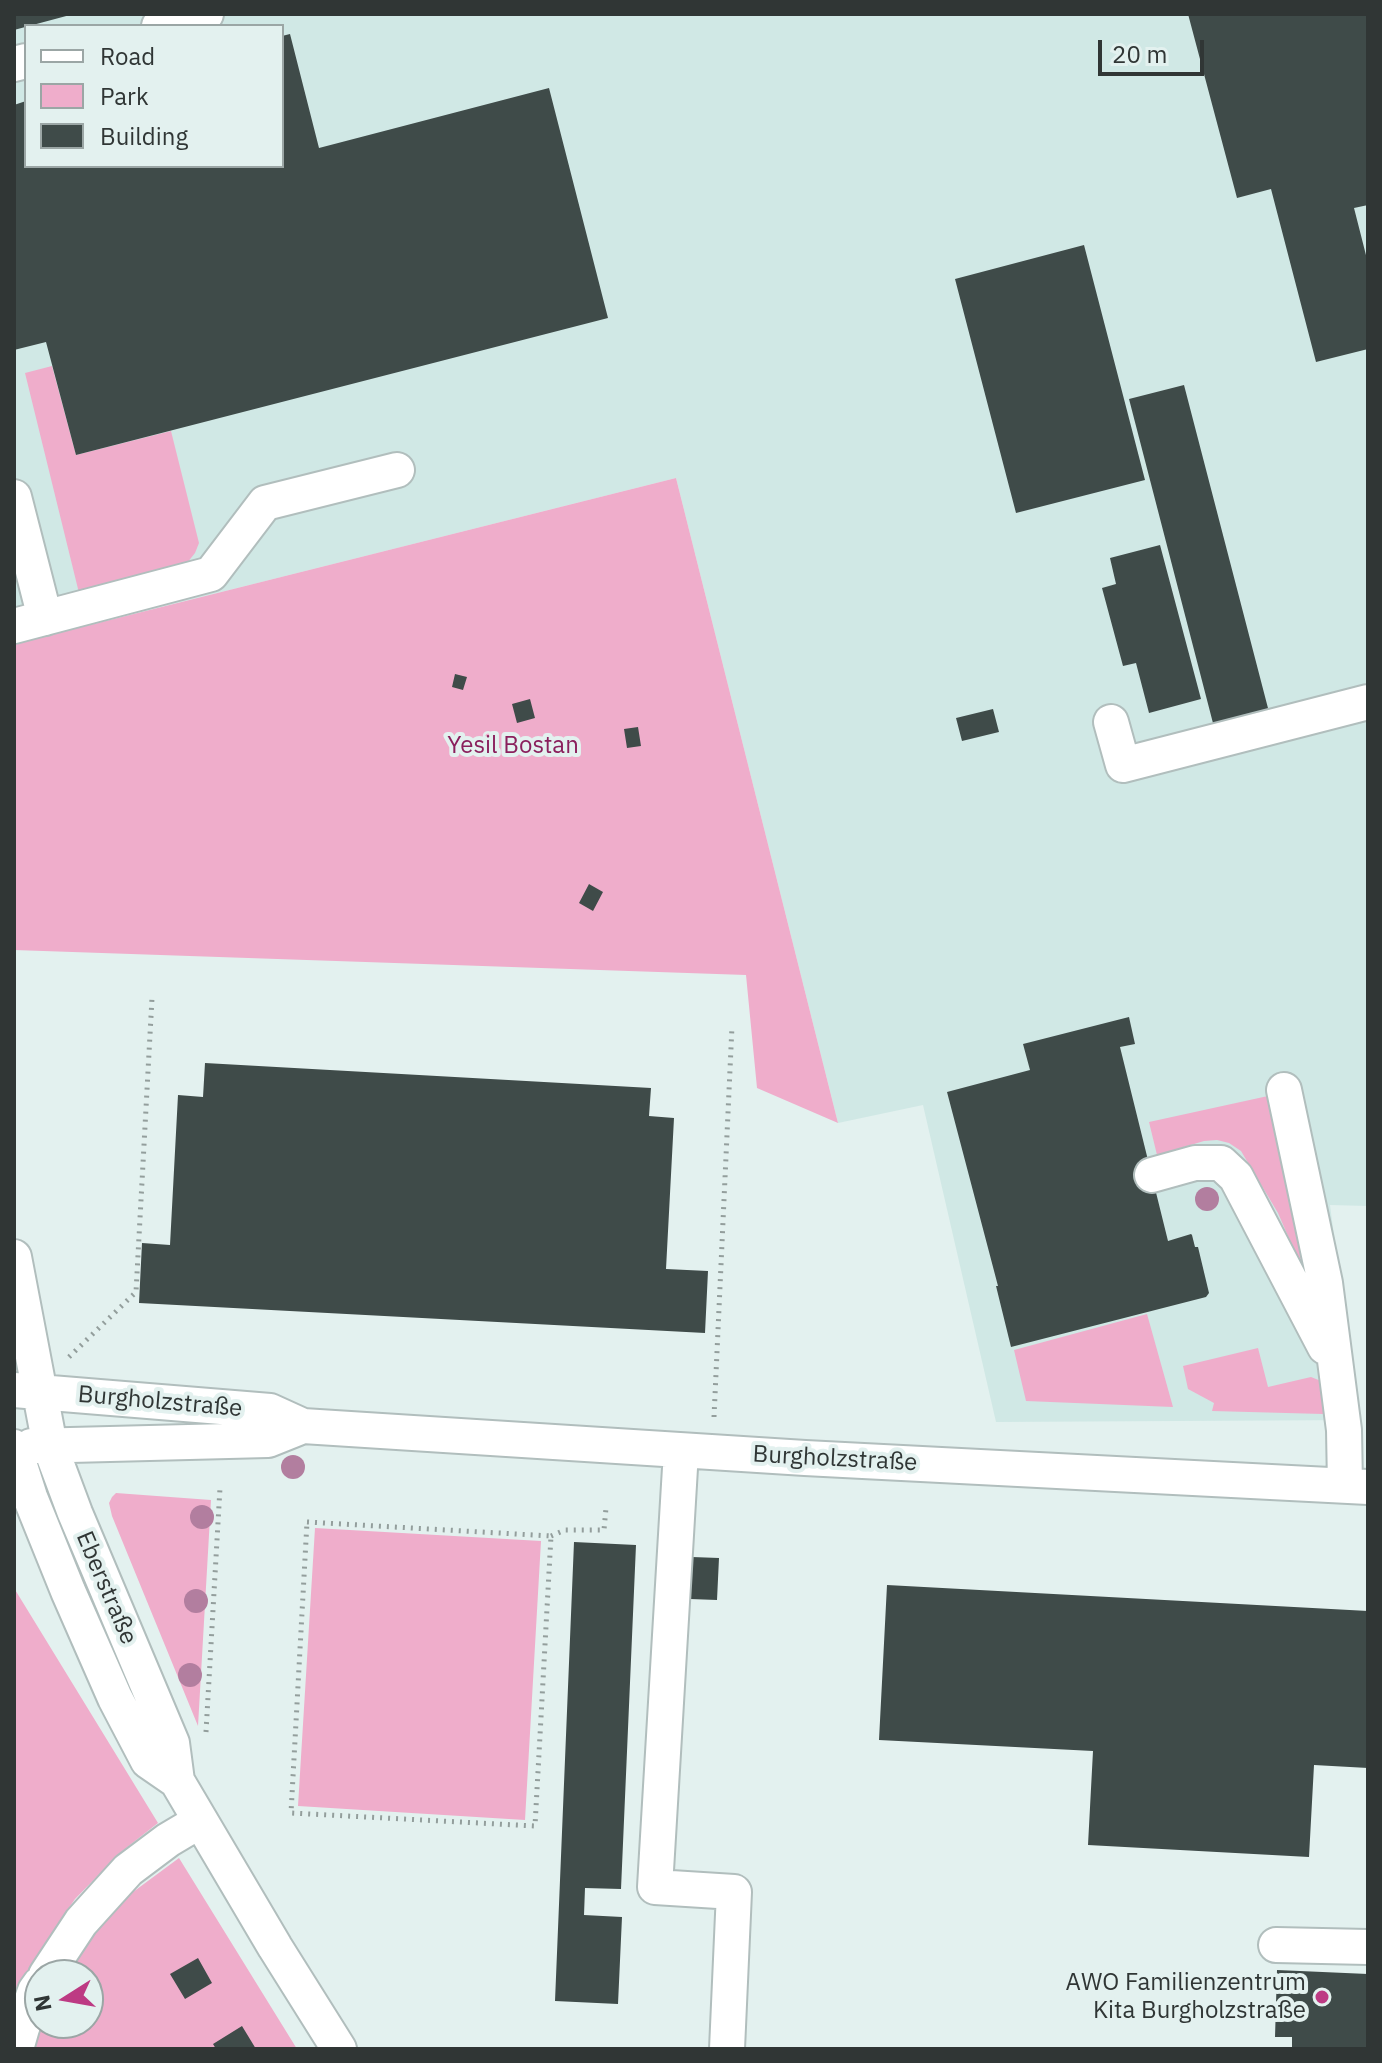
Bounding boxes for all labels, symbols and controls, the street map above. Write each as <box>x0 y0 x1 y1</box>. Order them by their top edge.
legend <box>24 24 284 168</box>
scale bar <box>1102 24 1208 74</box>
text: 20 m <box>1112 38 1167 70</box>
text: Road <box>100 40 155 72</box>
text: Park <box>100 80 149 112</box>
text: Building <box>100 120 188 152</box>
park label: Yesil Bostan <box>447 732 579 760</box>
street label: Burgholzstraße <box>77 1380 243 1424</box>
street label: Burgholzstraße <box>752 1440 918 1478</box>
street label: Eberstraße <box>69 1527 143 1649</box>
north arrow <box>24 1959 104 2039</box>
place label: AWO Familienzentrum Kita Burgholzstraße <box>1066 1969 1306 2025</box>
marker: AWO Familienzentrum Kita Burgholzstraße <box>1313 1988 1331 2006</box>
text: N <box>26 1993 58 2014</box>

